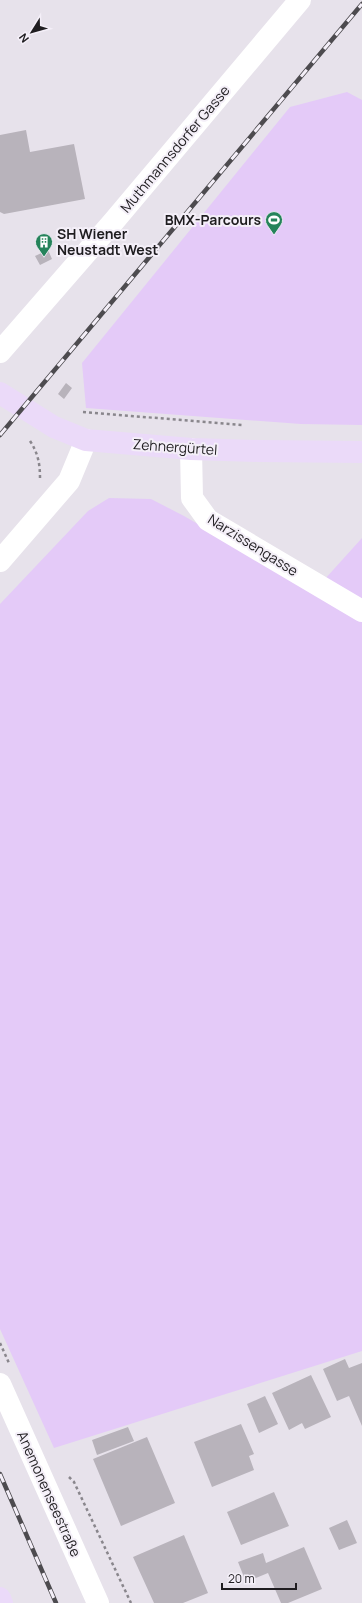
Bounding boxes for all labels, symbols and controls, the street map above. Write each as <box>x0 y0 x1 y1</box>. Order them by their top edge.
north arrow <box>12 12 52 52</box>
text: N <box>15 31 32 46</box>
street label: Muthmannsdorfer Gasse <box>116 81 233 216</box>
place label: BMX-Parcours <box>165 210 261 229</box>
sports icon: BMX-Parcours <box>264 210 284 235</box>
place label: SH Wiener Neustadt West <box>57 224 158 259</box>
building icon: SH Wiener Neustadt West <box>34 232 54 257</box>
street label: Zehnergürtel <box>132 434 218 459</box>
street label: Narzissengasse <box>205 509 302 580</box>
street label: Anemonenseestraße <box>13 1428 86 1560</box>
scale bar <box>222 1565 296 1591</box>
text: 20 m <box>228 1570 255 1587</box>

